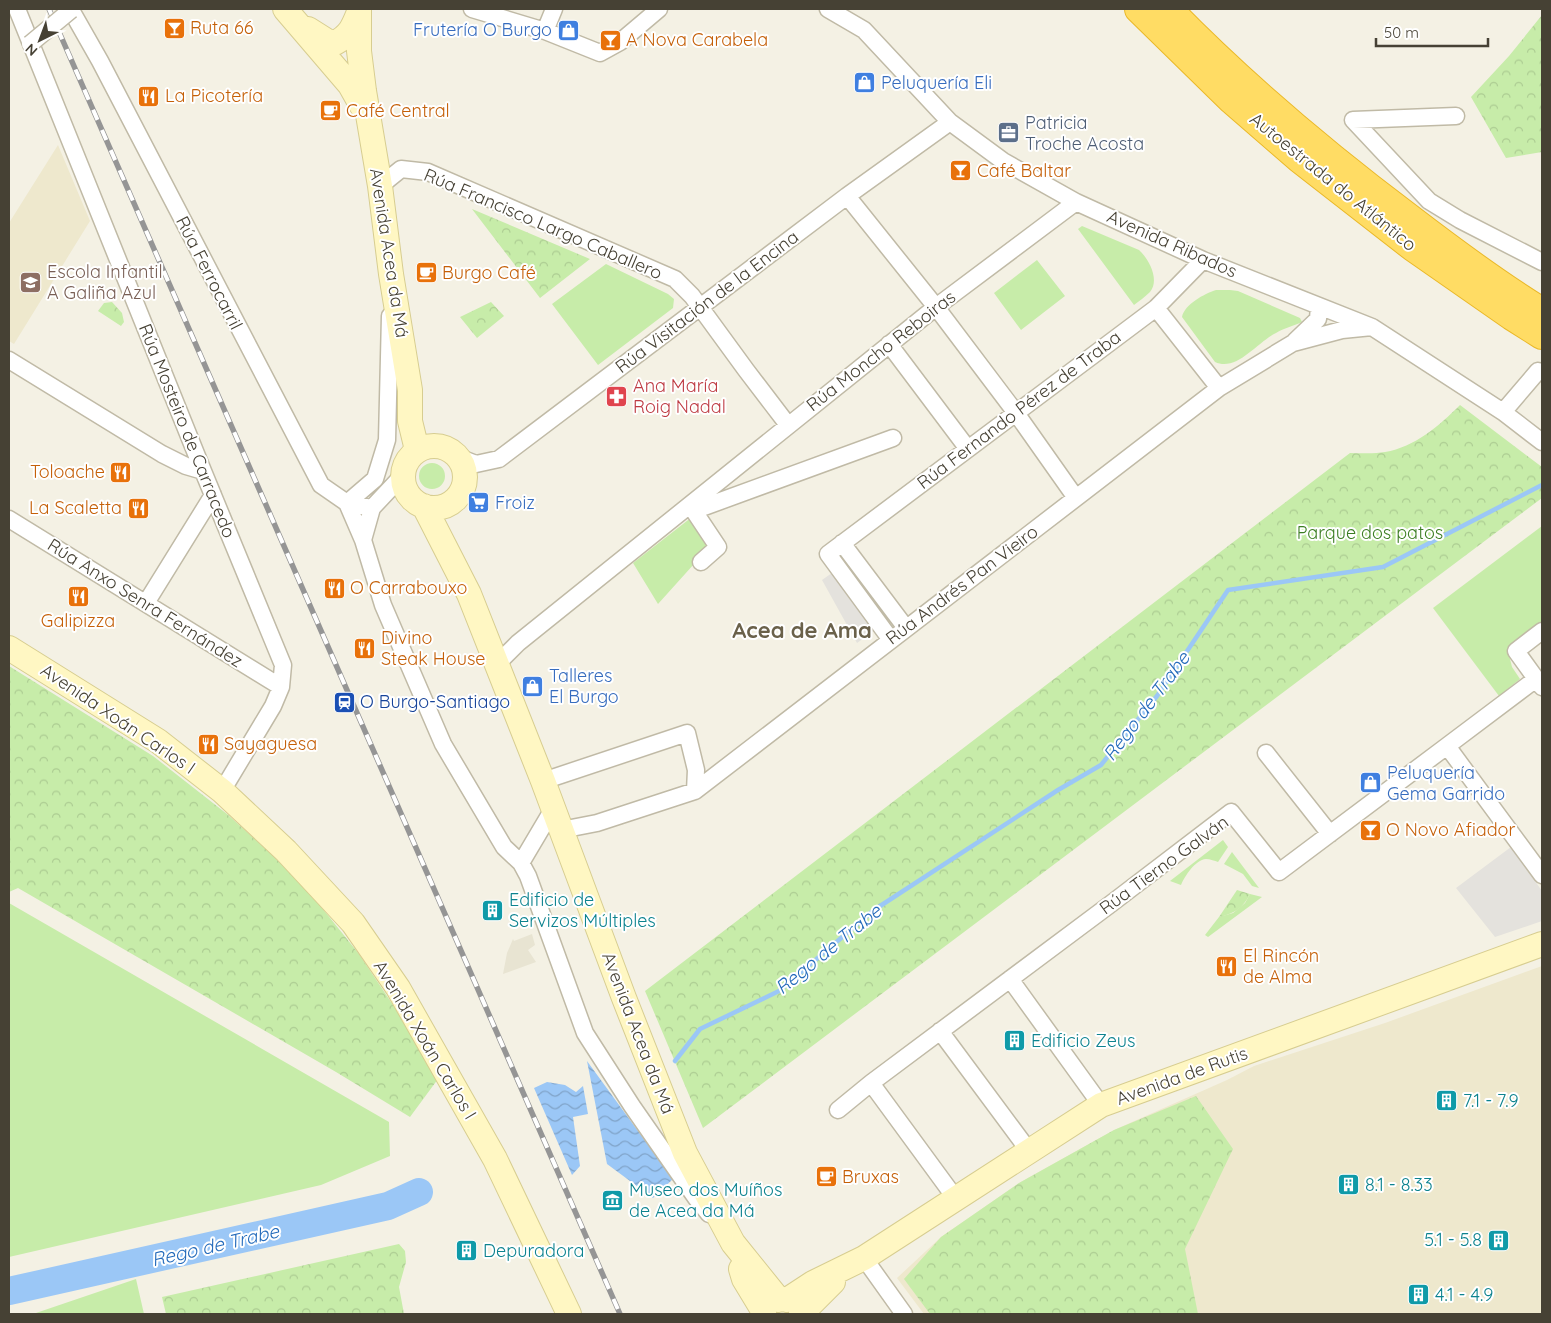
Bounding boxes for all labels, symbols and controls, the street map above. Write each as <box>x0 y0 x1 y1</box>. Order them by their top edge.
north arrow <box>15 15 65 65</box>
scale bar <box>1376 15 1488 47</box>
bar icon: Ruta 66 <box>162 16 186 40</box>
place label: Ruta 66 <box>190 16 254 39</box>
place label: Frutería O Burgo <box>413 18 552 41</box>
shop icon: Frutería O Burgo <box>556 18 580 42</box>
text: 50 m <box>1384 23 1419 42</box>
bar icon: A Nova Carabela <box>598 28 622 52</box>
place label: A Nova Carabela <box>626 28 768 51</box>
text: N <box>21 40 41 60</box>
shop icon: Peluquería Eli <box>853 71 877 95</box>
place label: Peluquería Eli <box>881 71 992 94</box>
restaurant icon: La Picotería <box>137 84 161 108</box>
place label: La Picotería <box>165 84 263 107</box>
cafe icon: Café Central <box>318 99 342 123</box>
place label: Café Central <box>346 99 450 122</box>
street label: Autoestrada do Atlántico <box>1245 107 1421 256</box>
place label: Patricia Troche Acosta <box>1025 111 1144 155</box>
office icon: Patricia Troche Acosta <box>997 121 1021 145</box>
bar icon: Café Baltar <box>949 159 973 183</box>
place label: Café Baltar <box>977 159 1071 182</box>
street label: Rúa Francisco Largo Caballero <box>421 163 666 284</box>
street label: Avenida Acea da Má <box>365 167 414 339</box>
street label: Avenida Ribados <box>1104 205 1241 282</box>
street label: Rúa Ferrocarril <box>171 212 248 333</box>
street label: Rúa Visitación de la Encina <box>611 225 803 378</box>
place label: Escola Infantil A Galiña Azul <box>47 260 163 304</box>
cafe icon: Burgo Café <box>414 261 438 285</box>
place label: Burgo Café <box>442 261 536 284</box>
school or university icon: Escola Infantil A Galiña Azul <box>19 270 43 294</box>
street label: Rúa Moncho Reboiras <box>801 285 960 416</box>
street label: Rúa Mosteiro de Carracedo <box>134 320 241 541</box>
street label: Rúa Fernando Pérez de Traba <box>912 325 1125 494</box>
place label: Ana María Roig Nadal <box>633 374 726 418</box>
pharmacy icon: Ana María Roig Nadal <box>605 384 629 408</box>
place label: Toloache <box>30 460 105 483</box>
restaurant icon: Toloache <box>109 460 133 484</box>
supermarket icon: Froiz <box>467 491 491 515</box>
place label: Froiz <box>495 491 535 514</box>
place label: La Scaletta <box>29 496 122 519</box>
restaurant icon: La Scaletta <box>126 496 150 520</box>
street label: Rúa Andrés Pan Vieiro <box>881 520 1043 649</box>
park label: Parque dos patos <box>1297 521 1443 544</box>
street label: Rúa Anxo Senra Fernández <box>43 533 247 672</box>
restaurant icon: O Carrabouxo <box>322 576 346 600</box>
place label: O Carrabouxo <box>350 576 467 599</box>
restaurant icon: Galipizza <box>66 584 90 608</box>
place label: Galipizza <box>41 609 115 632</box>
district label: Acea de Ama <box>732 616 872 644</box>
place label: Divino Steak House <box>381 626 486 670</box>
restaurant icon: Divino Steak House <box>353 636 377 660</box>
water label: Rego de Trabe <box>1097 646 1195 765</box>
street label: Avenida Xoán Carlos I <box>37 658 200 779</box>
place label: Talleres El Burgo <box>549 664 619 708</box>
shop icon: Talleres El Burgo <box>521 674 545 698</box>
station icon: O Burgo-Santiago <box>332 690 356 714</box>
place label: O Burgo-Santiago <box>360 690 510 713</box>
restaurant icon: Sayaguesa <box>196 732 220 756</box>
place label: Sayaguesa <box>224 732 317 755</box>
place label: Peluquería Gema Garrido <box>1387 761 1505 805</box>
shop icon: Peluquería Gema Garrido <box>1359 771 1383 795</box>
street label: Rúa Tierno Galván <box>1095 810 1233 919</box>
bar icon: O Novo Afiador <box>1358 818 1382 842</box>
place label: O Novo Afiador <box>1386 818 1515 841</box>
place label: Edificio de Servizos Múltiples <box>509 888 656 932</box>
building icon: Edificio de Servizos Múltiples <box>481 898 505 922</box>
water label: Rego de Trabe <box>770 898 887 999</box>
place label: El Rincón de Alma <box>1243 944 1319 988</box>
street label: Avenida Acea da Má <box>597 949 680 1117</box>
restaurant icon: El Rincón de Alma <box>1215 954 1239 978</box>
street label: Avenida Xoán Carlos I <box>369 956 482 1124</box>
building icon: Edificio Zeus <box>1003 1029 1027 1053</box>
place label: Edificio Zeus <box>1031 1029 1136 1052</box>
street label: Avenida de Rutis <box>1113 1041 1251 1110</box>
building icon: 7.1 - 7.9 <box>1435 1089 1459 1113</box>
place label: 7.1 - 7.9 <box>1463 1089 1519 1112</box>
cafe icon: Bruxas <box>814 1165 838 1189</box>
place label: Bruxas <box>842 1165 899 1188</box>
building icon: 8.1 - 8.33 <box>1337 1173 1361 1197</box>
place label: 8.1 - 8.33 <box>1365 1173 1433 1196</box>
place label: Museo dos Muíños de Acea da Má <box>629 1178 782 1222</box>
museum icon: Museo dos Muíños de Acea da Má <box>601 1188 625 1212</box>
water label: Rego de Trabe <box>149 1218 282 1271</box>
place label: 5.1 - 5.8 <box>1424 1228 1482 1251</box>
building icon: 5.1 - 5.8 <box>1486 1228 1510 1252</box>
building icon: Depuradora <box>455 1239 479 1263</box>
place label: Depuradora <box>483 1239 584 1262</box>
building icon: 4.1 - 4.9 <box>1407 1283 1431 1307</box>
place label: 4.1 - 4.9 <box>1435 1283 1493 1306</box>

